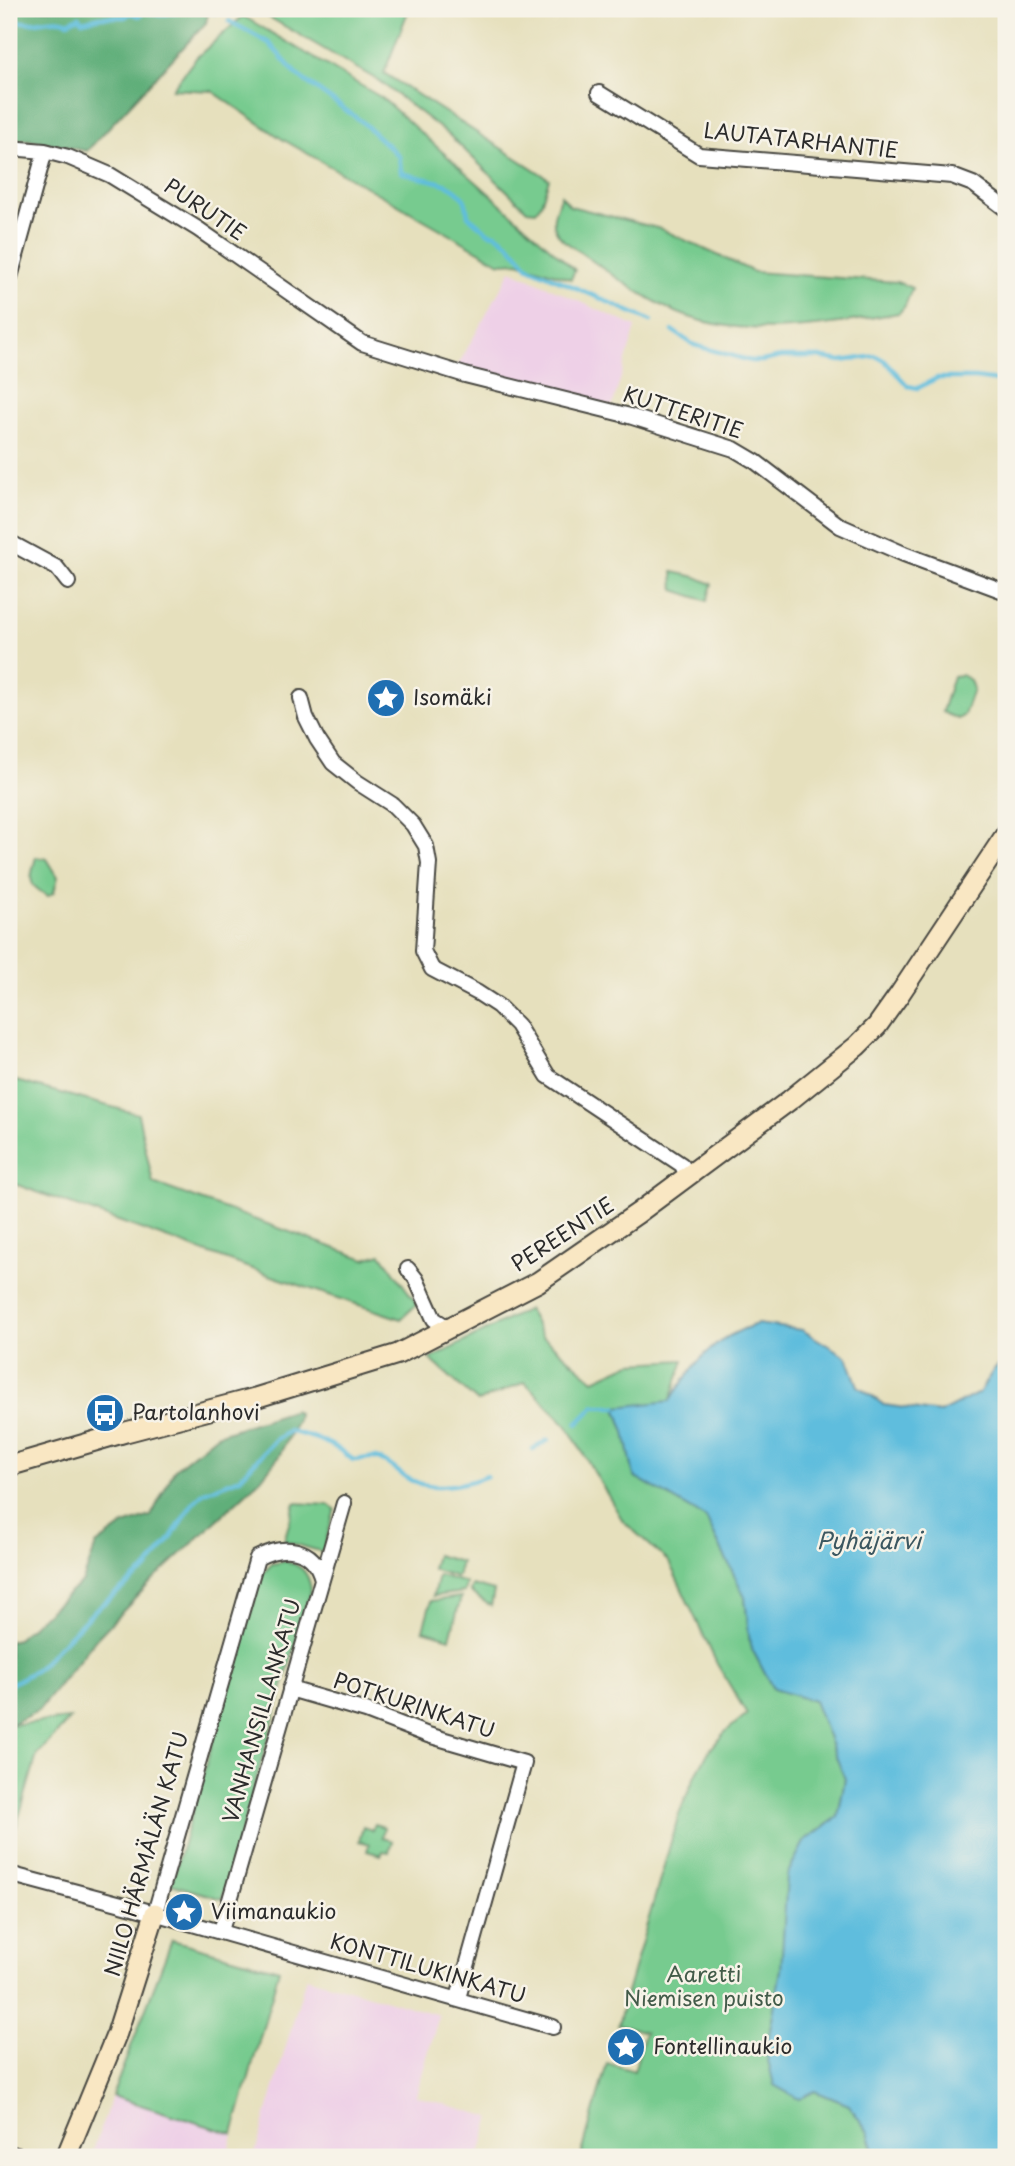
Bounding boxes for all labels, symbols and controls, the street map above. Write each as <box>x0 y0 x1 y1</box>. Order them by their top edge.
street label: LAUTATARHANTIE <box>702 113 900 165</box>
street label: PURUTIE <box>159 169 254 248</box>
street label: KUTTERITIE <box>619 377 748 446</box>
place icon: Isomäki <box>365 677 407 719</box>
place label: Isomäki <box>413 680 492 712</box>
street label: PEREENTIE <box>504 1188 620 1279</box>
bus stop icon: Partolanhovi <box>84 1392 126 1434</box>
place label: Partolanhovi <box>132 1395 260 1427</box>
water label: Pyhäjärvi <box>817 1522 924 1557</box>
street label: VANHANSILLANKATU <box>213 1595 307 1826</box>
street label: POTKURINKATU <box>330 1663 499 1745</box>
street label: NIILO HÄRMÄLÄN KATU <box>95 1727 195 1980</box>
place icon: Viimanaukio <box>163 1891 205 1933</box>
place label: Viimanaukio <box>211 1894 336 1926</box>
street label: KONTTILUKINKATU <box>327 1924 530 2010</box>
park label: Aaretti Niemisen puisto <box>624 1957 784 2013</box>
place icon: Fontellinaukio <box>605 2026 647 2068</box>
place label: Fontellinaukio <box>653 2029 792 2061</box>

